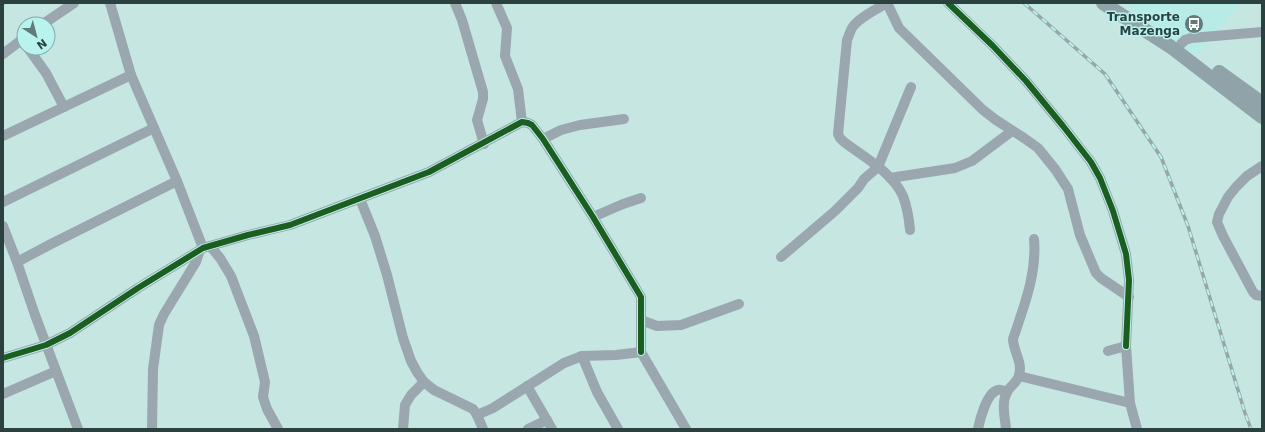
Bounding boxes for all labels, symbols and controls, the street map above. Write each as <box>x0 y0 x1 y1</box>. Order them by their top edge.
place label: Transporte Mazenga <box>1107 10 1180 38</box>
bus stop icon: Transporte Mazenga <box>1183 13 1205 35</box>
north arrow <box>16 16 56 56</box>
text: N <box>34 36 49 52</box>

